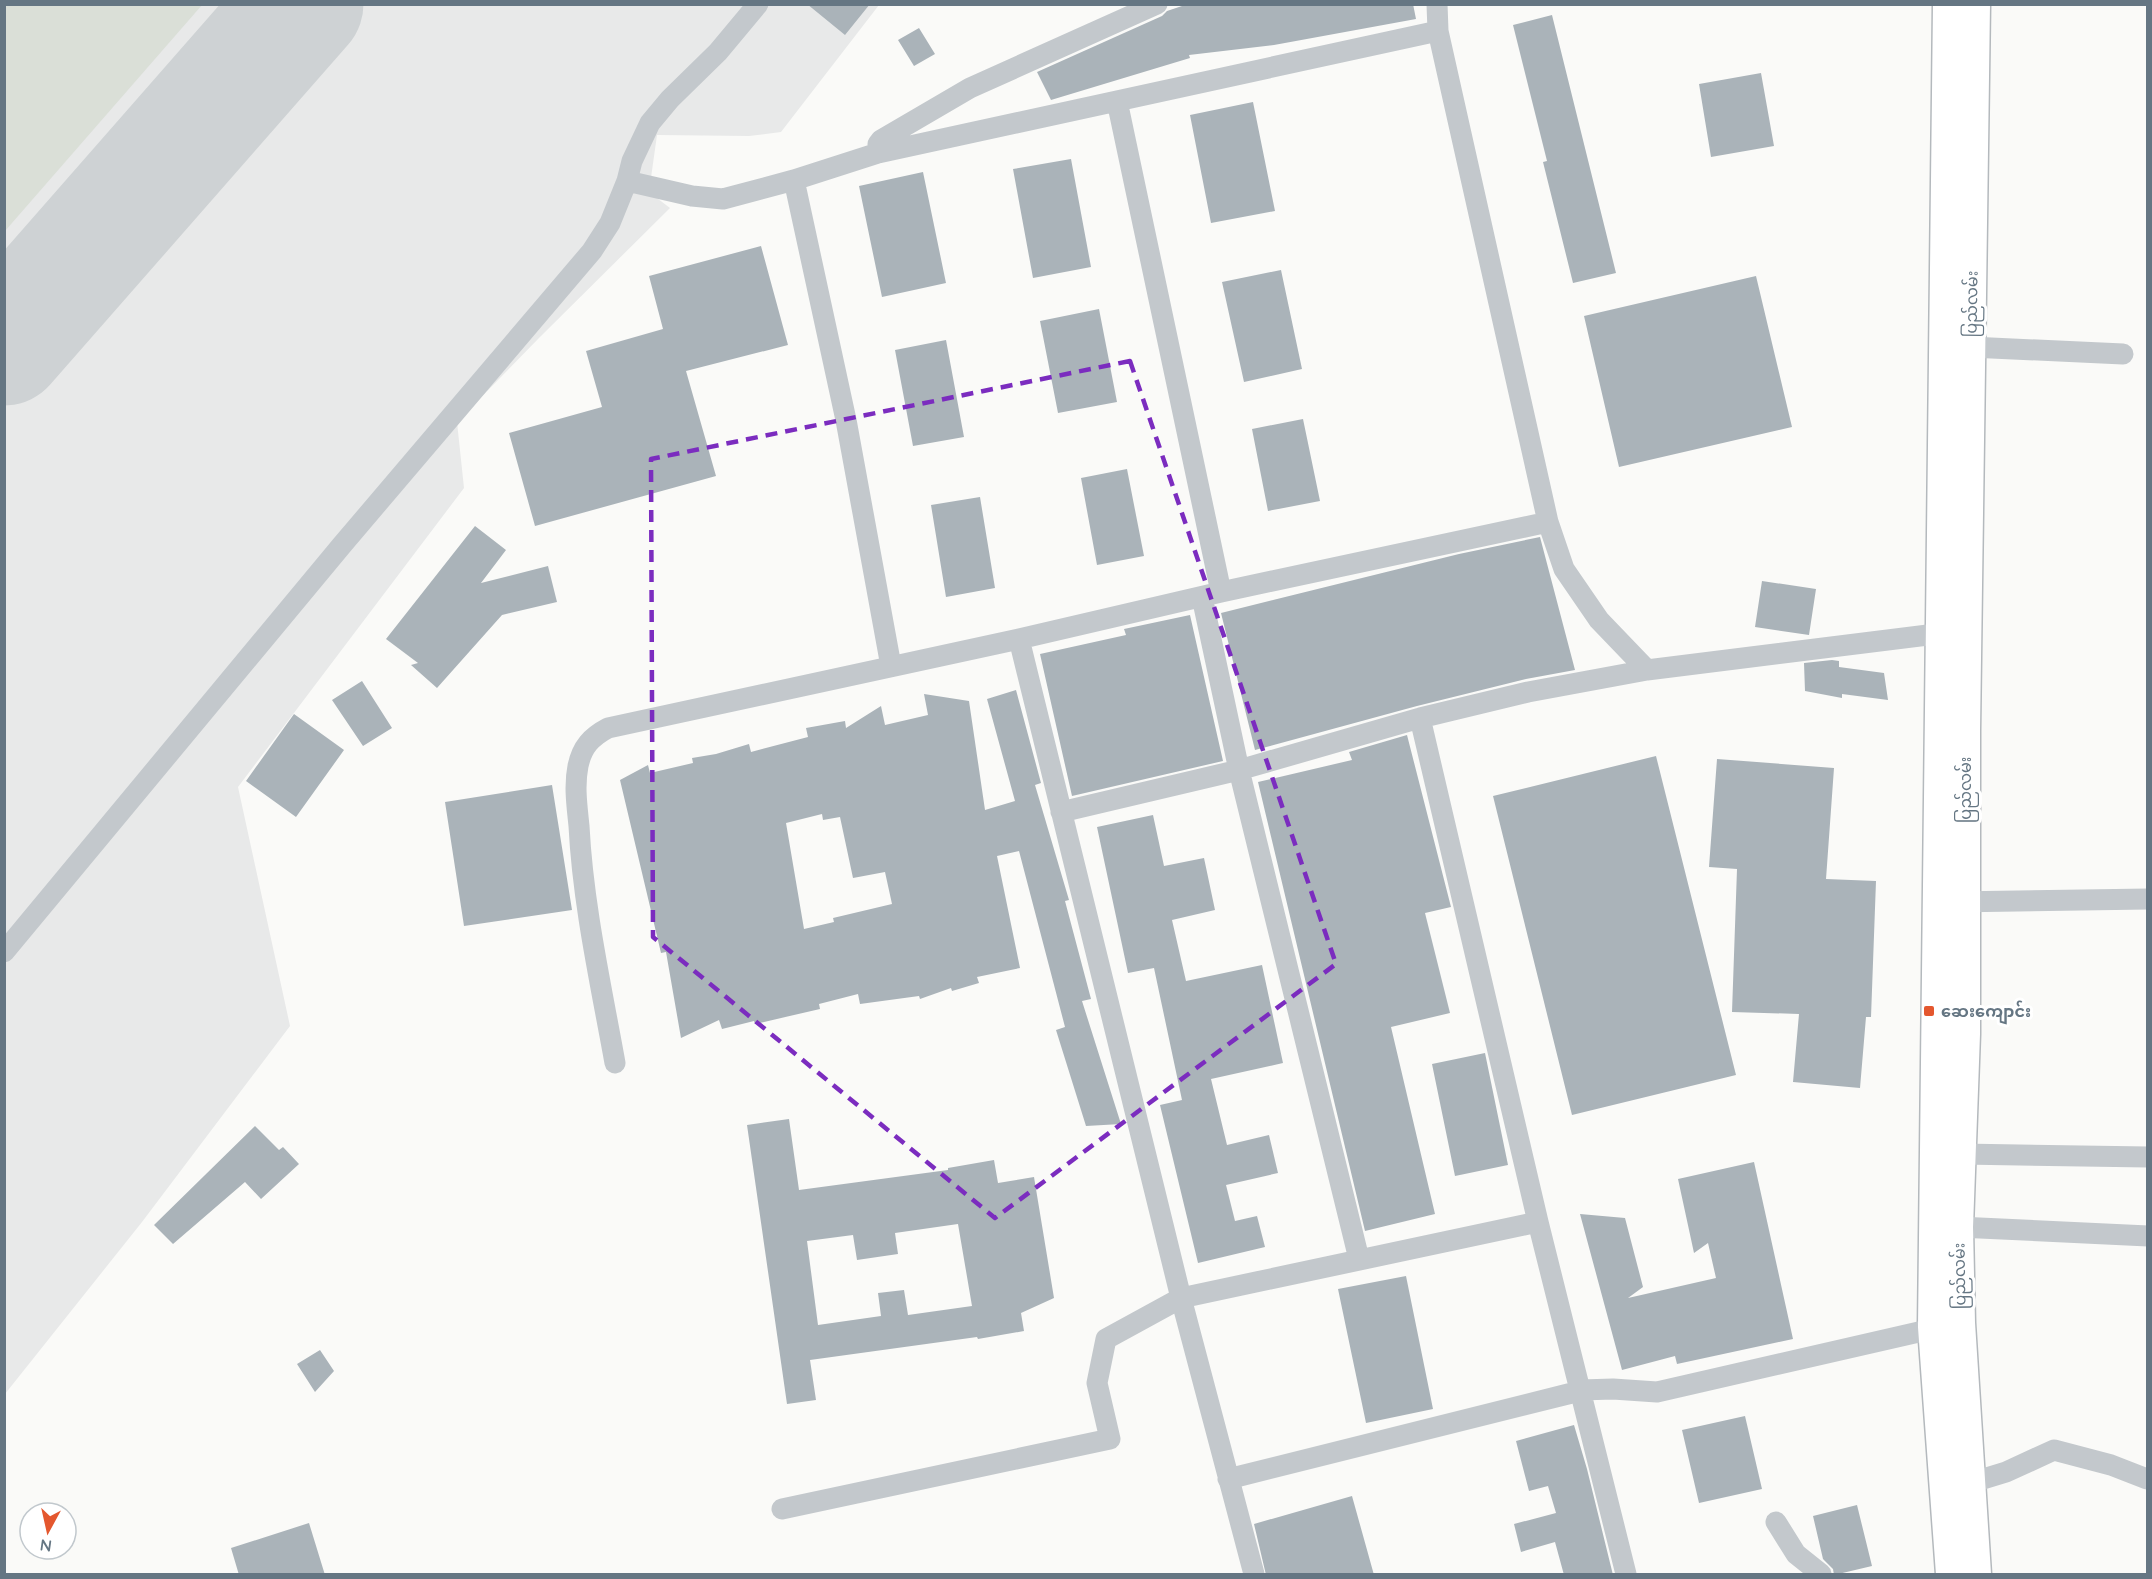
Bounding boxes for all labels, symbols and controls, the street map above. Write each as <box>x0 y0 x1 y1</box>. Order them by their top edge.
street label: ပြည်လမ်း <box>1959 271 1986 338</box>
street label: ပြည်လမ်း <box>1954 757 1979 823</box>
place label: ဆေးကျောင်း <box>1941 1000 2031 1025</box>
marker: ဆေးကျောင်း <box>1922 1004 1936 1018</box>
street label: ပြည်လမ်း <box>1947 1242 1974 1309</box>
north arrow <box>18 1501 78 1561</box>
text: N <box>39 1535 53 1557</box>

